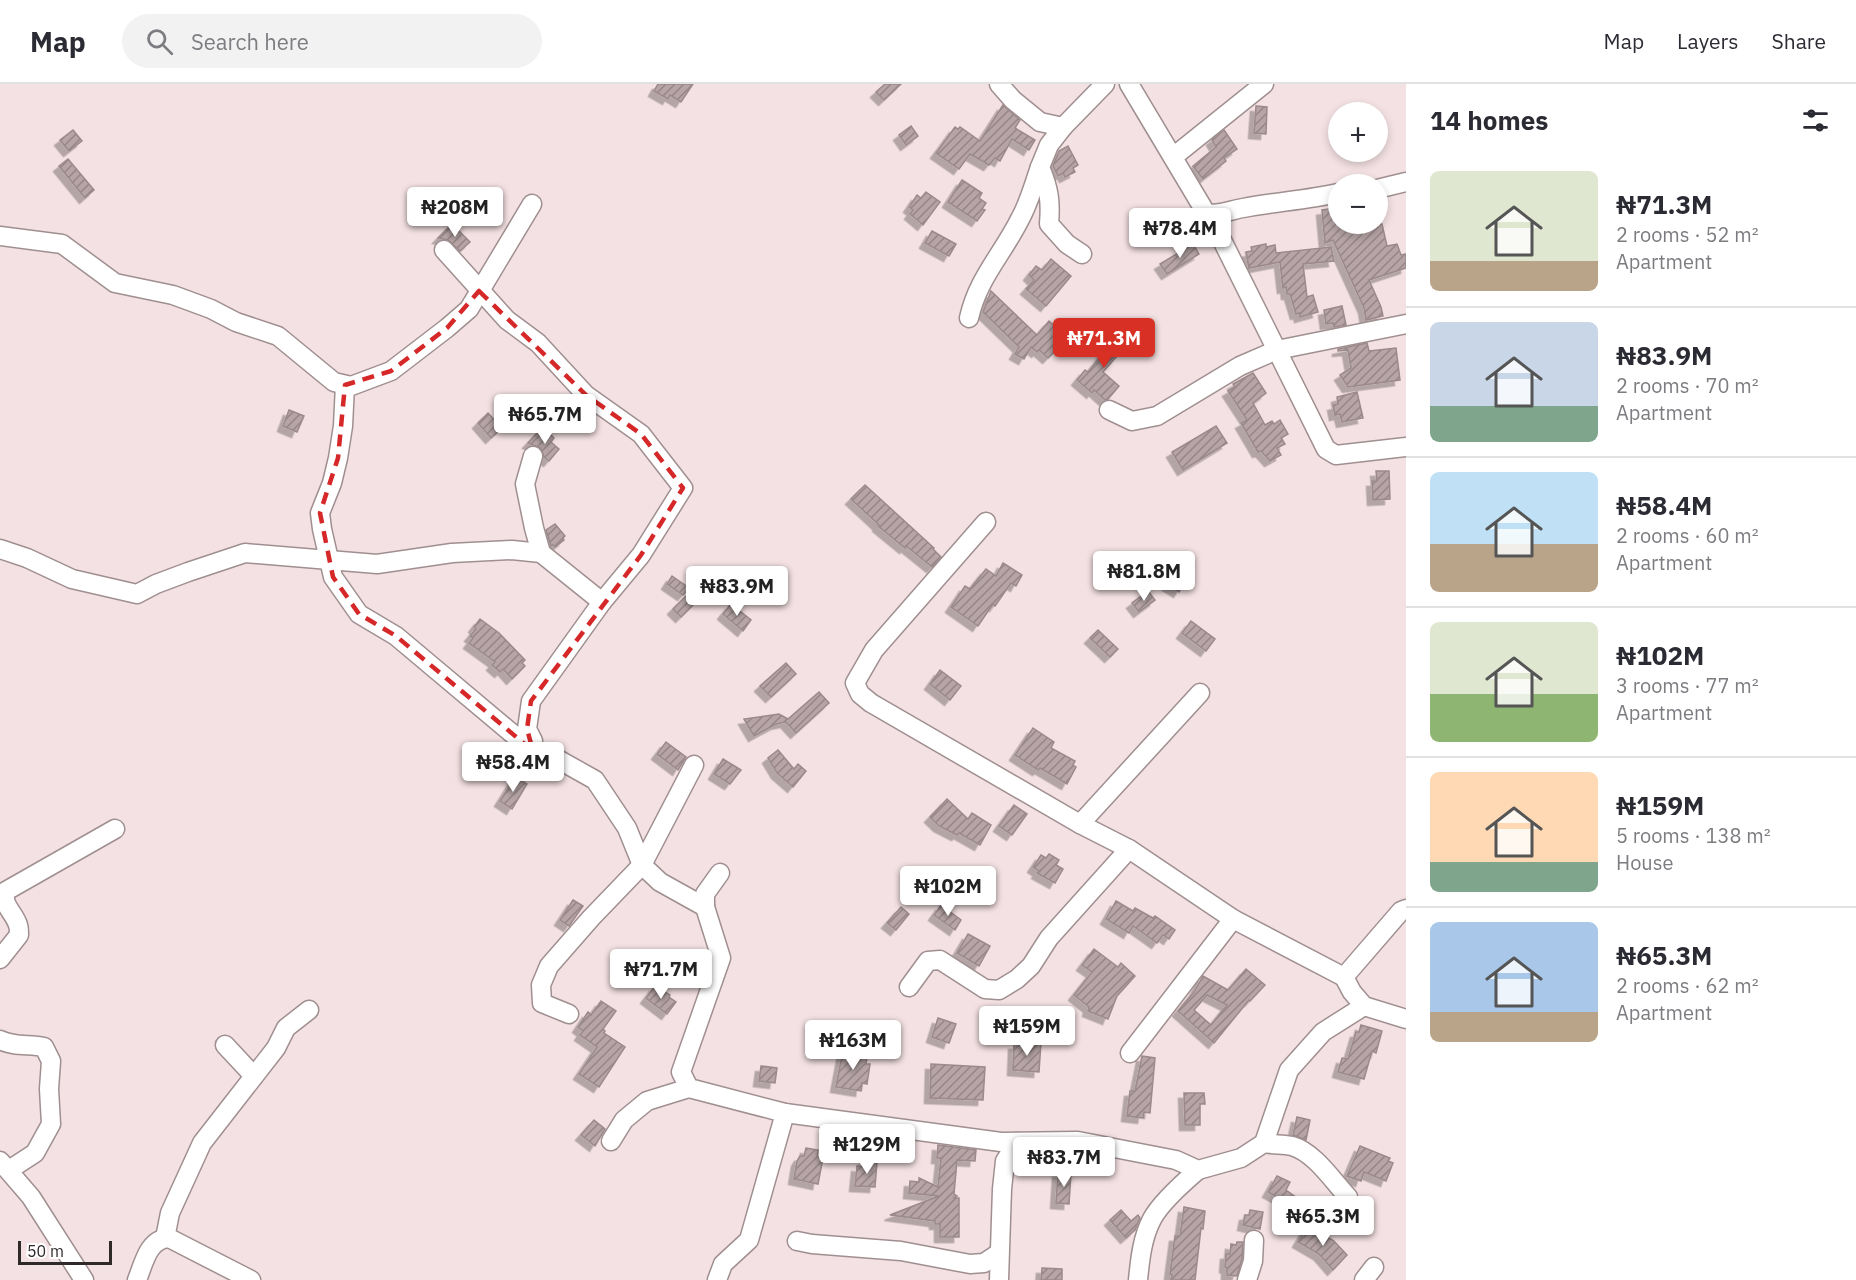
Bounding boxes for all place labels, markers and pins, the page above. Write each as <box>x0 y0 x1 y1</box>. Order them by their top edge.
pin: ₦208M <box>413 187 497 238</box>
pin: ₦78.4M <box>1131 208 1229 259</box>
pin: ₦71.3M <box>1055 318 1153 369</box>
pin: ₦65.7M <box>496 394 594 445</box>
pin: ₦81.8M <box>1095 551 1193 602</box>
pin: ₦83.9M <box>688 566 786 617</box>
pin: ₦58.4M <box>464 742 562 793</box>
pin: ₦102M <box>906 866 990 917</box>
pin: ₦71.7M <box>612 949 710 1000</box>
pin: ₦159M <box>985 1006 1069 1057</box>
pin: ₦163M <box>811 1020 895 1071</box>
pin: ₦129M <box>825 1124 909 1175</box>
pin: ₦83.7M <box>1015 1137 1113 1188</box>
pin: ₦65.3M <box>1274 1196 1372 1247</box>

